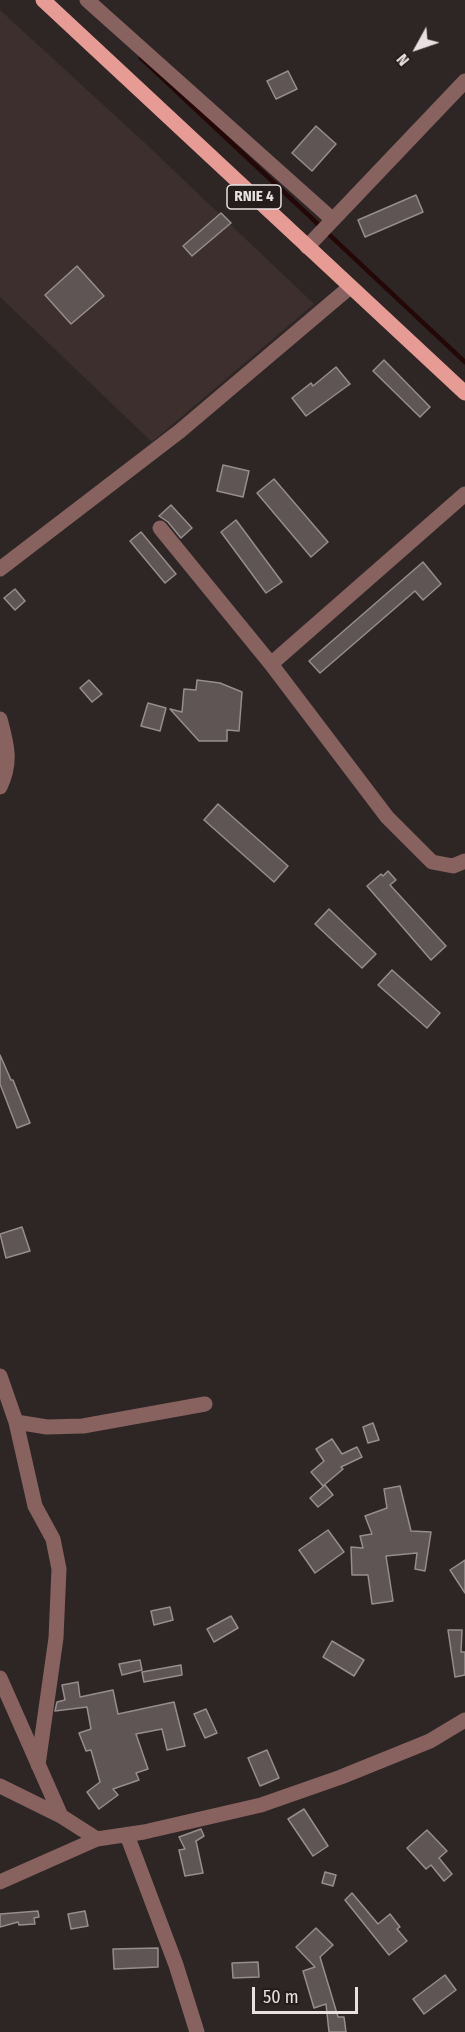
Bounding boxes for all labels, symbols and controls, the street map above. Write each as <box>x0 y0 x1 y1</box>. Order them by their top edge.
north arrow <box>387 18 447 78</box>
text: N <box>392 50 413 70</box>
road number: RNIE 4 <box>227 185 281 209</box>
scale bar <box>255 1975 362 2013</box>
text: 50 m <box>263 1986 299 2008</box>

